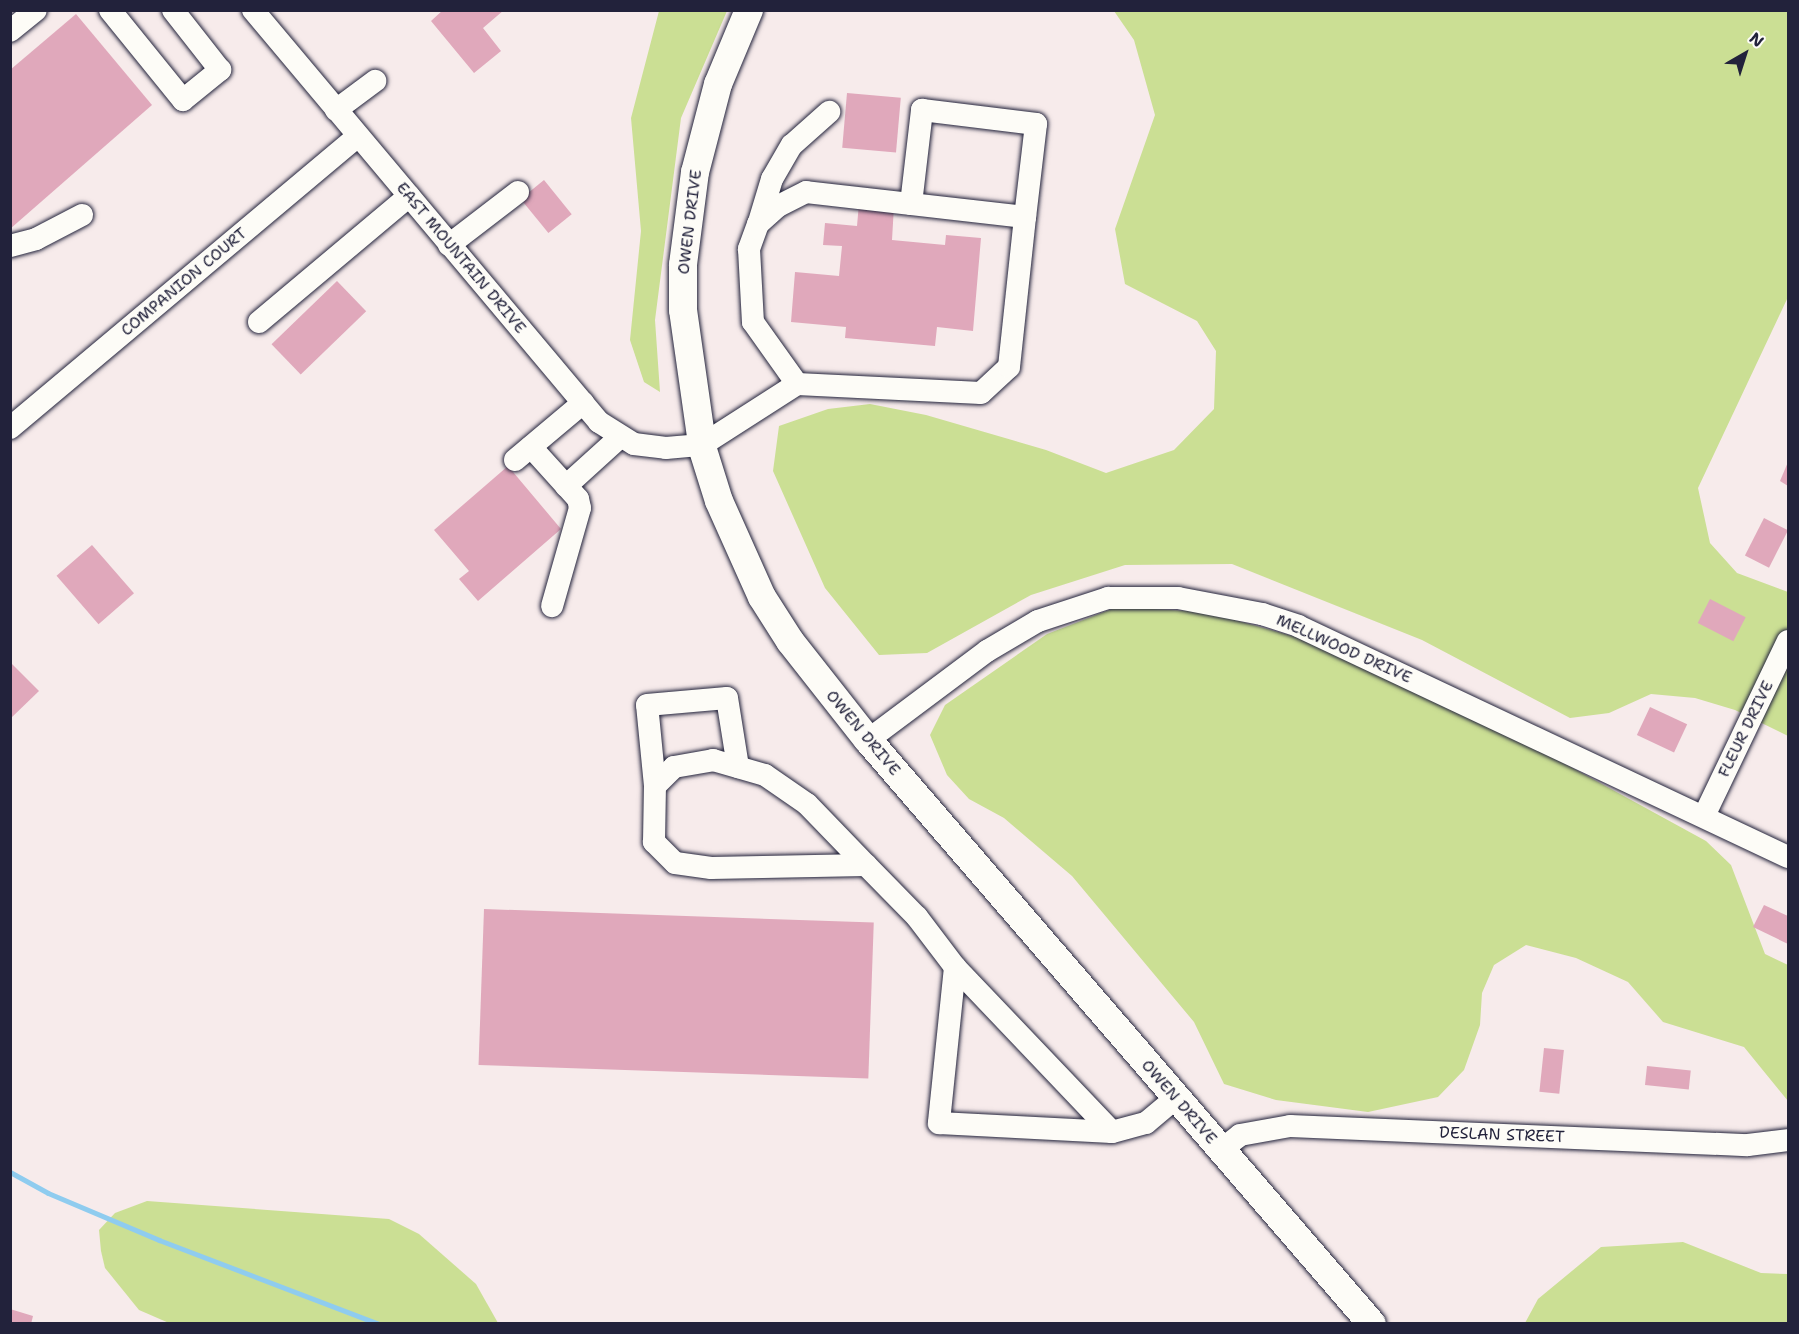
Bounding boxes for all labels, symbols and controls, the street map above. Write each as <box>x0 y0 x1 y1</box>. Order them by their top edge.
north arrow <box>1715 24 1775 84</box>
text: N <box>1745 27 1768 52</box>
street label: OWEN DRIVE <box>674 168 706 276</box>
street label: EAST MOUNTAIN DRIVE <box>392 178 530 338</box>
street label: COMPANION COURT <box>117 224 251 340</box>
street label: MELLWOOD DRIVE <box>1273 610 1415 688</box>
street label: FLEUR DRIVE <box>1714 678 1778 780</box>
street label: OWEN DRIVE <box>822 686 904 780</box>
street label: OWEN DRIVE <box>1137 1056 1221 1148</box>
street label: DESLAN STREET <box>1439 1123 1565 1147</box>

